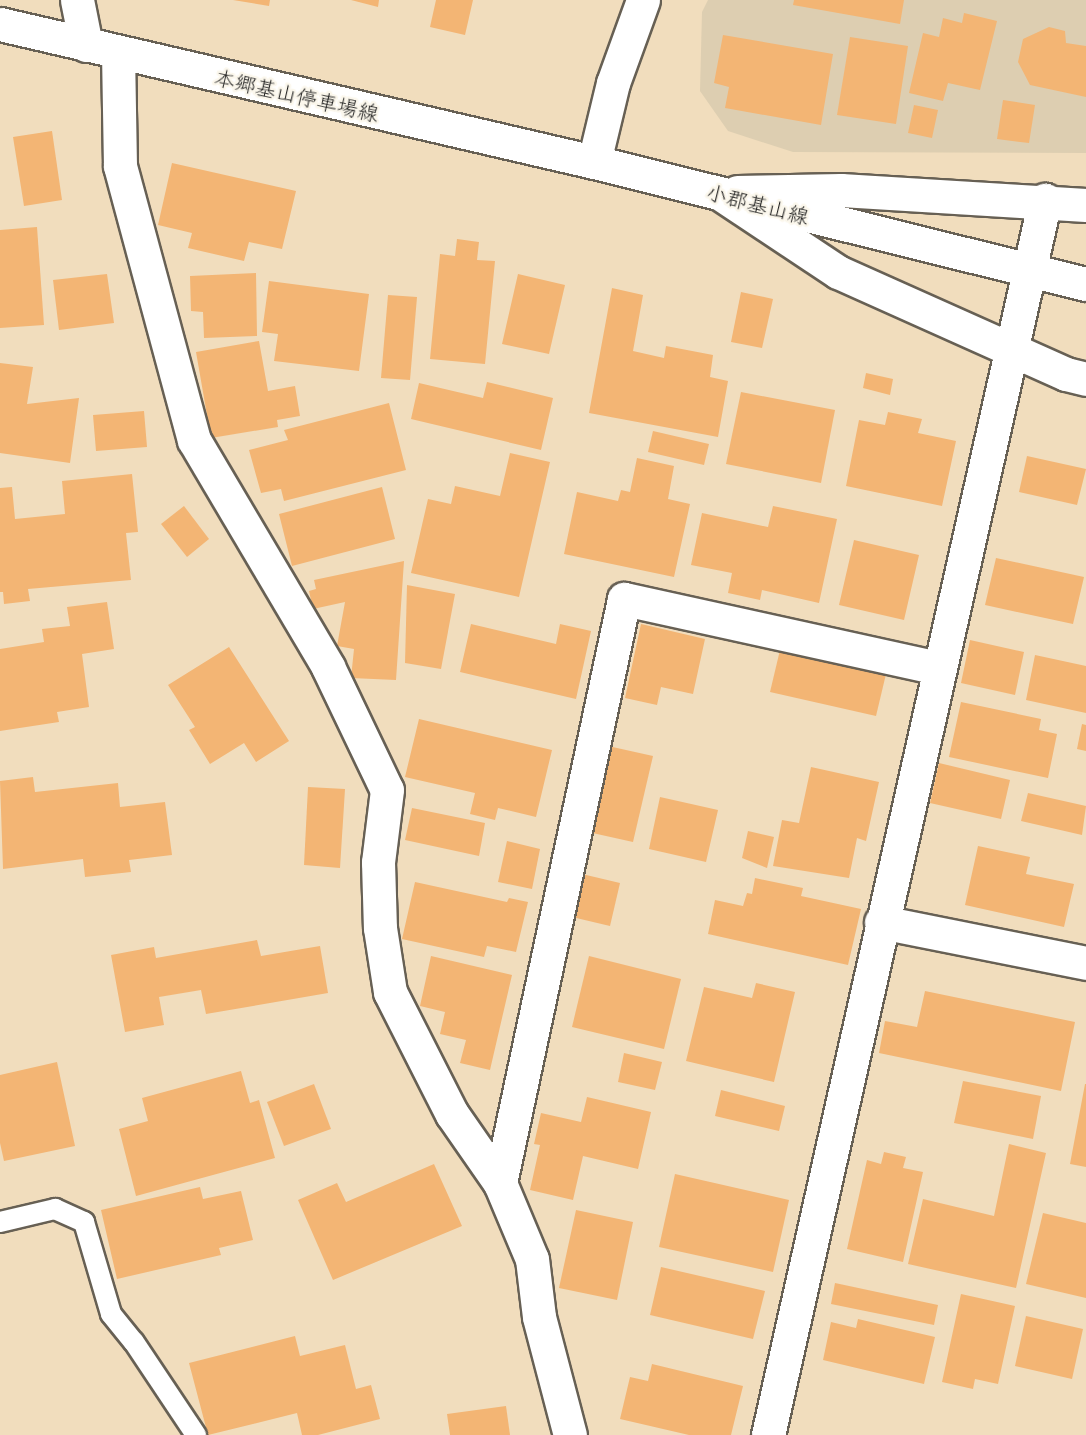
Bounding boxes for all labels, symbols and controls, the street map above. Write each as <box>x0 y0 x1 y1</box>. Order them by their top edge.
street label: 本郷基山停車場線 <box>212 63 382 125</box>
street label: 小郡基山線 <box>704 178 812 228</box>

